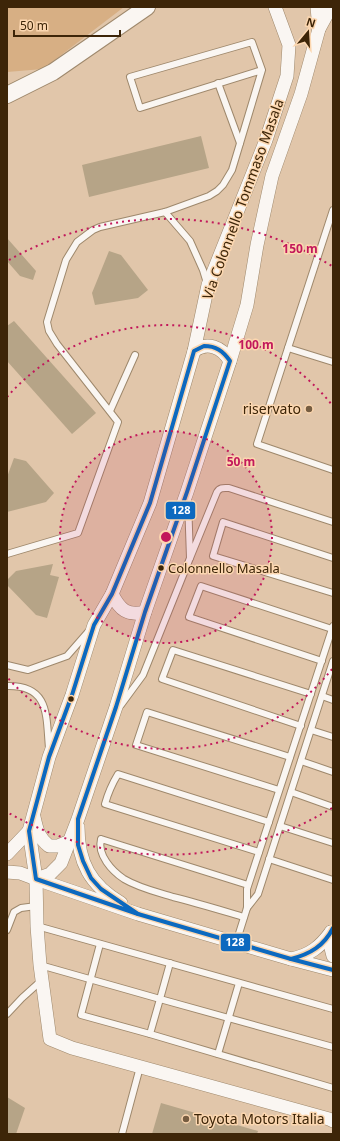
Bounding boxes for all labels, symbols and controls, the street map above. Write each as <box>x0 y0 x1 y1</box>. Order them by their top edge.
scale bar <box>14 12 120 38</box>
north arrow <box>288 12 328 52</box>
text: N <box>305 13 318 31</box>
text: 50 m <box>20 17 48 34</box>
street label: Via Colonnello Tommaso Masala <box>197 96 288 302</box>
text: 150 m <box>282 240 318 257</box>
text: 100 m <box>238 336 274 353</box>
place label: riservato <box>243 399 301 418</box>
marker: riservato <box>304 404 314 414</box>
text: 50 m <box>227 453 255 470</box>
line badge: 128 <box>165 501 196 520</box>
text: 128 <box>172 502 190 517</box>
centre of rings <box>159 530 173 544</box>
place label: Colonnello Masala <box>168 559 280 577</box>
marker: Colonnello Masala <box>156 563 166 573</box>
unlabelled marker <box>66 694 76 704</box>
line badge: 128 <box>220 933 251 952</box>
text: 128 <box>226 934 244 949</box>
place label: Toyota Motors Italia <box>194 1109 325 1128</box>
marker: Toyota Motors Italia <box>181 1114 191 1124</box>

